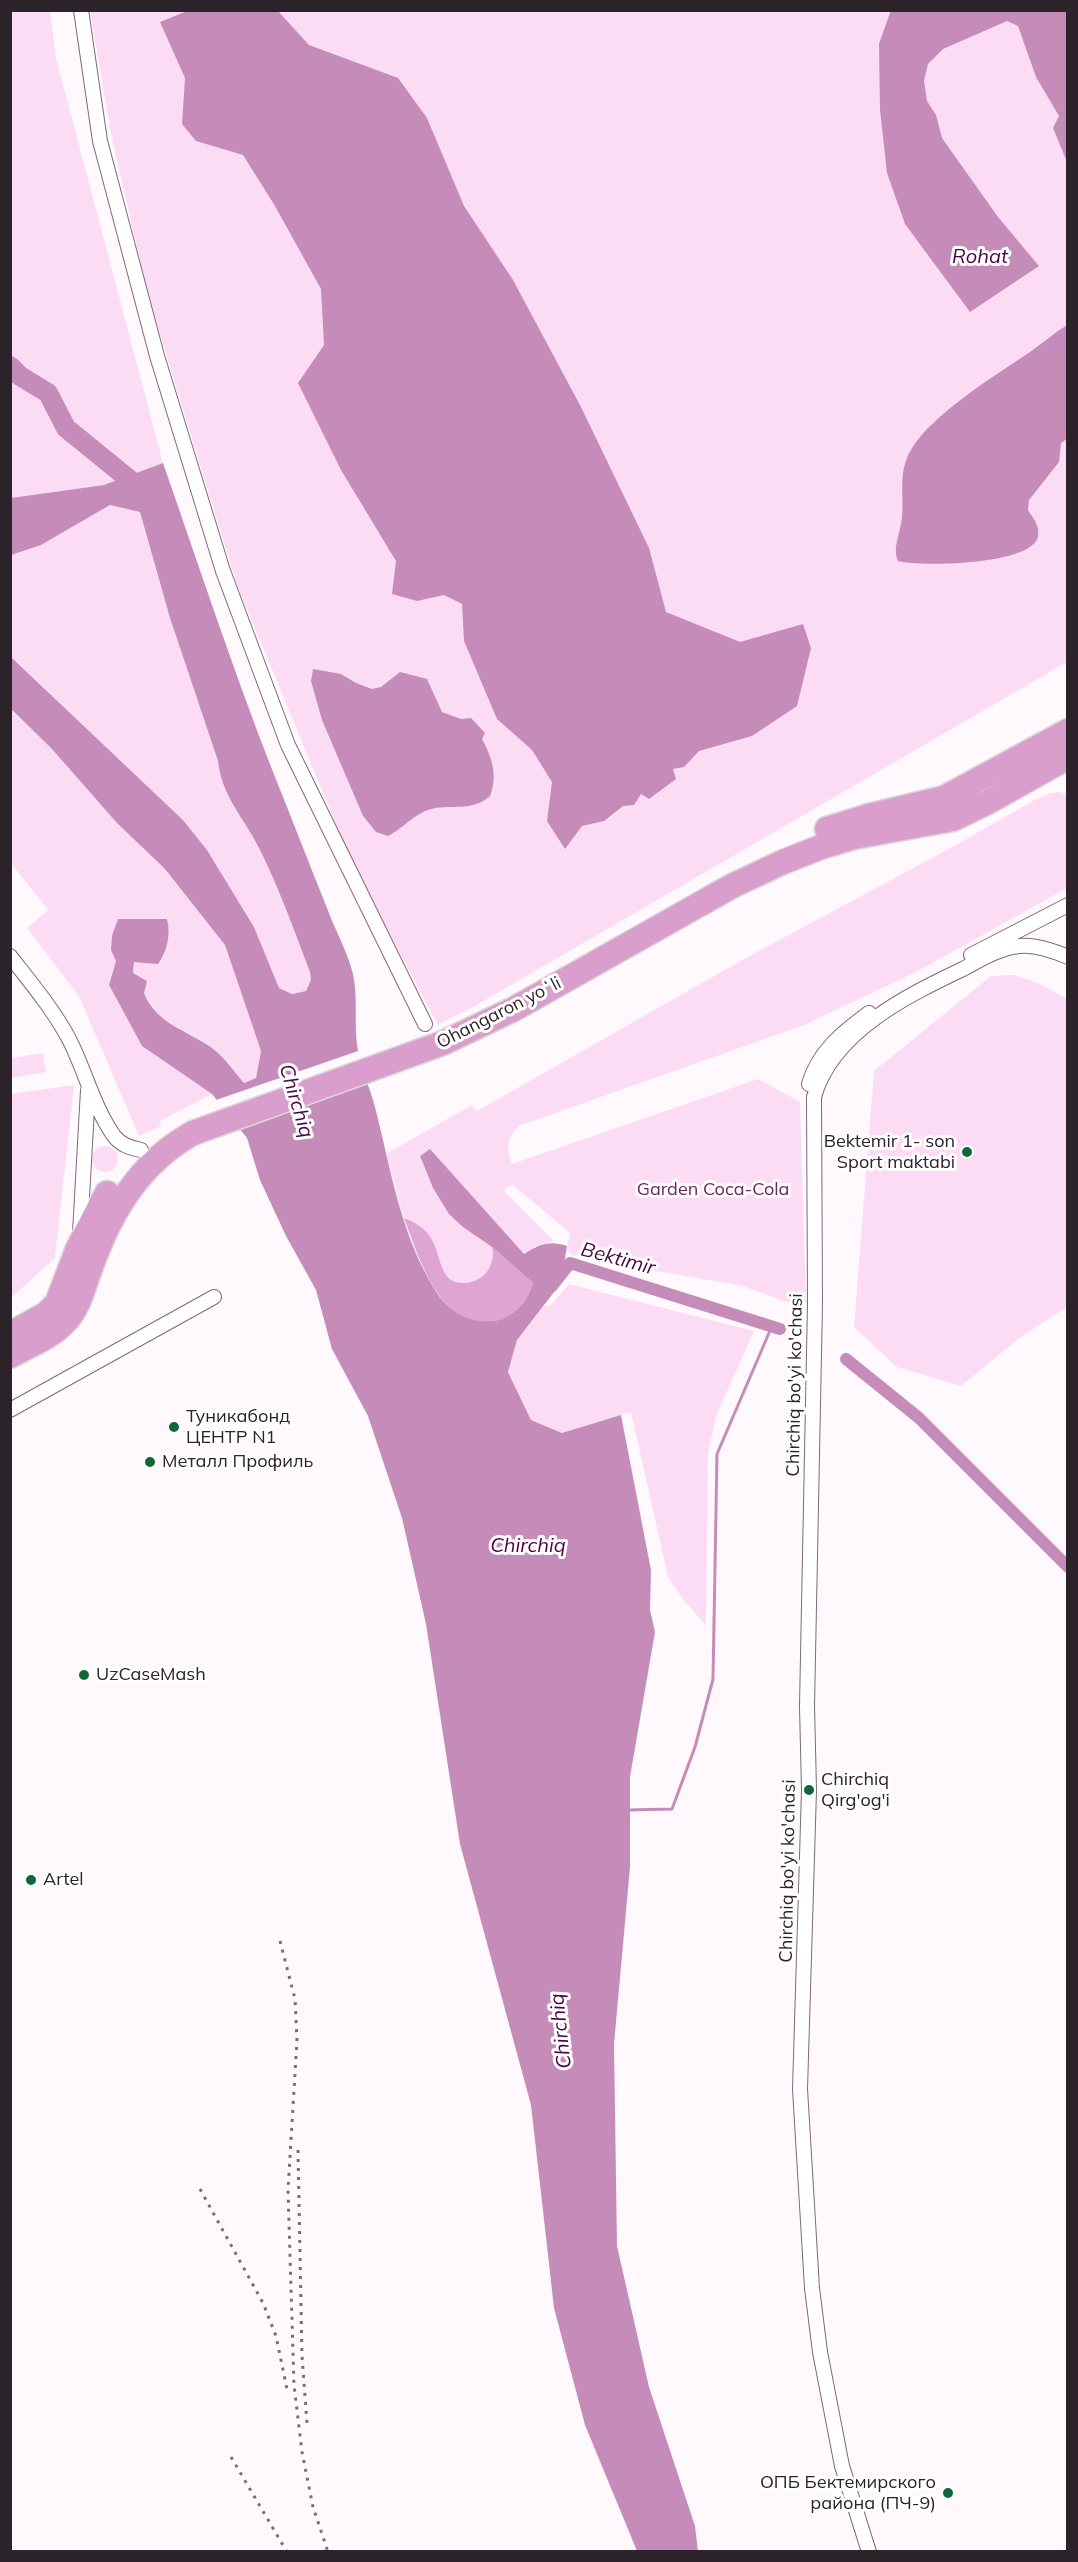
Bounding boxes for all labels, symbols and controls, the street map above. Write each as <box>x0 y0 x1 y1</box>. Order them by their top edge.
water label: Rohat <box>952 245 1008 269</box>
street label: Ohangaron yoʻli <box>433 972 565 1054</box>
water label: Chirchiq <box>273 1061 319 1141</box>
place label: Bektemir 1- son Sport maktabi <box>824 1131 955 1174</box>
marker: Bektemir 1- son Sport maktabi <box>960 1145 974 1159</box>
park label: Garden Coca-Cola <box>637 1179 789 1201</box>
water label: Bektimir <box>578 1238 658 1280</box>
street label: Chirchiq bo'yi ko'chasi <box>783 1293 807 1477</box>
place label: Туникабонд ЦЕНТР N1 <box>186 1406 290 1448</box>
marker: Туникабонд ЦЕНТР N1 <box>167 1420 181 1434</box>
place label: Металл Профиль <box>162 1451 313 1473</box>
marker: Металл Профиль <box>143 1455 157 1469</box>
water label: Chirchiq <box>490 1534 566 1558</box>
place label: UzCaseMash <box>96 1664 206 1686</box>
marker: UzCaseMash <box>77 1668 91 1682</box>
place label: Chirchiq Qirg'og'i <box>821 1769 890 1812</box>
street label: Chirchiq bo'yi ko'chasi <box>776 1779 800 1963</box>
marker: Chirchiq Qirg'og'i <box>802 1783 816 1797</box>
place label: Artel <box>43 1869 84 1891</box>
marker: Artel <box>24 1873 38 1887</box>
water label: Chirchiq <box>545 1992 577 2070</box>
place label: ОПБ Бектемирского района (ПЧ-9) <box>760 2472 936 2514</box>
marker: ОПБ Бектемирского района (ПЧ-9) <box>941 2486 955 2500</box>

